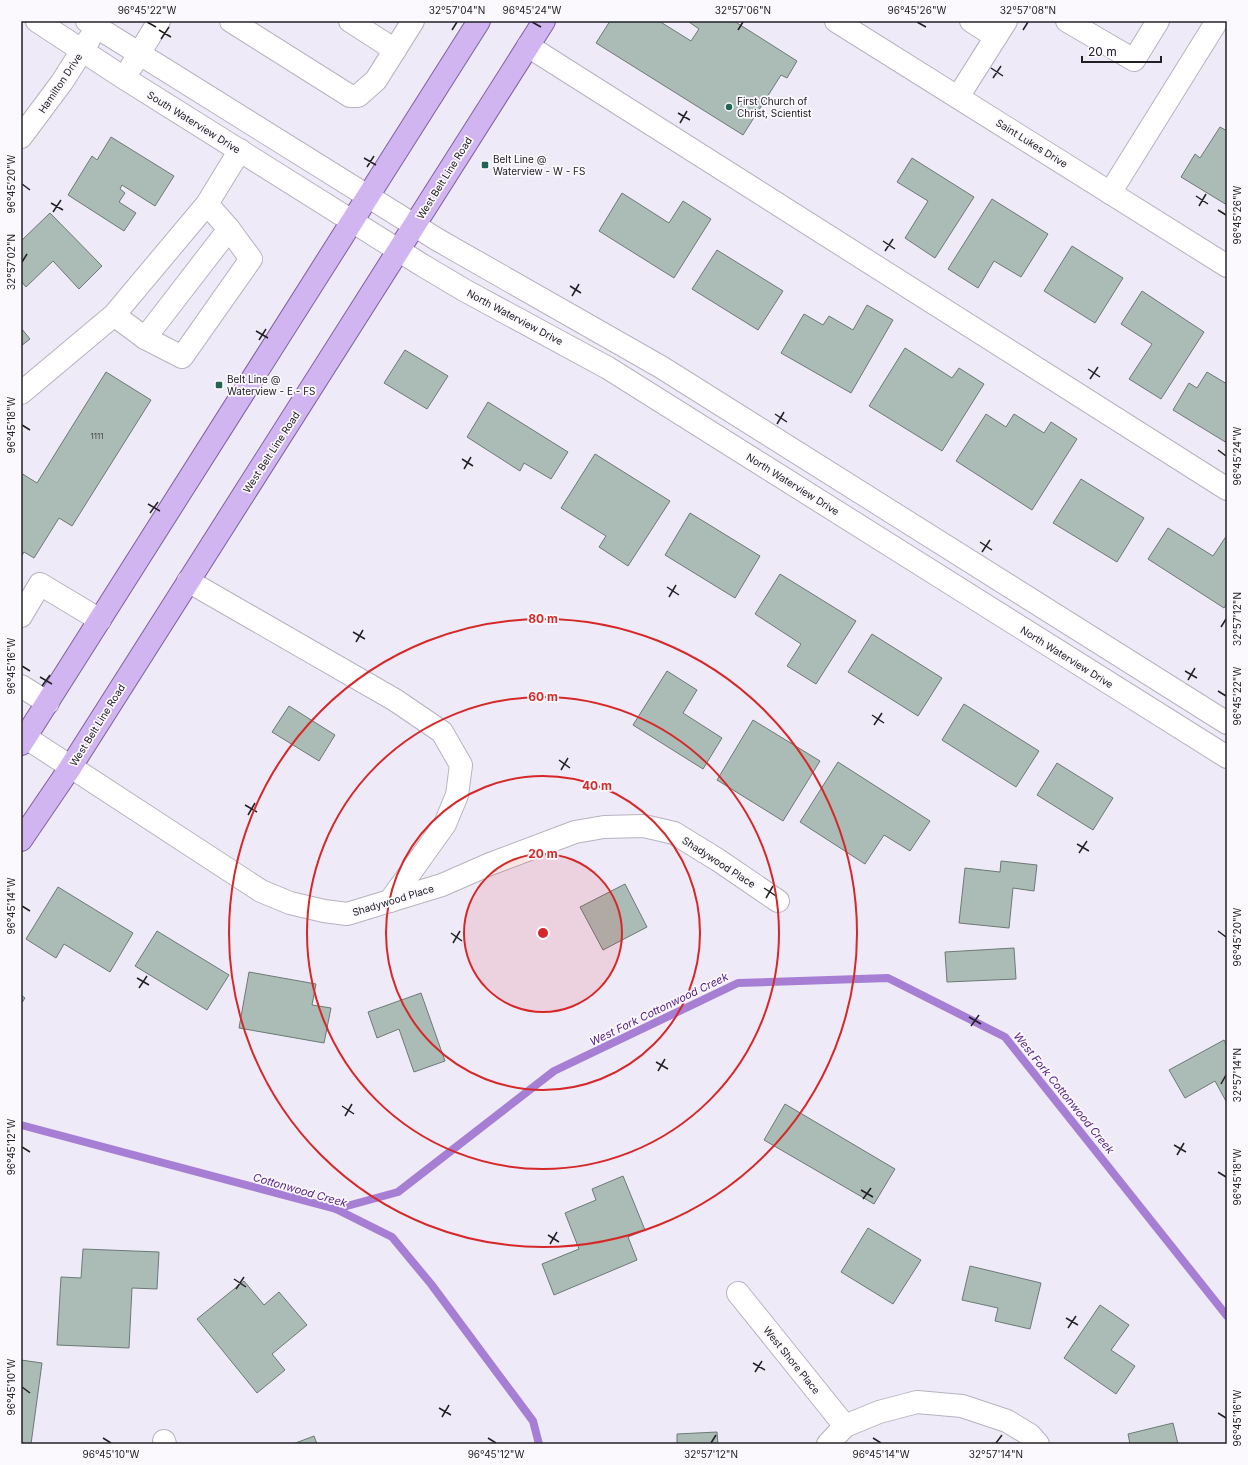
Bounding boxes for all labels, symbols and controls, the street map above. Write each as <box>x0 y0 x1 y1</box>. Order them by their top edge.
text: 96°45'22"W <box>118 4 177 16</box>
text: 32°57'04"N <box>429 4 485 16</box>
text: 96°45'24"W <box>503 4 562 16</box>
text: 32°57'06"N <box>715 4 771 16</box>
text: 96°45'26"W <box>888 4 947 16</box>
text: 32°57'08"N <box>1000 4 1056 16</box>
scale bar <box>1082 38 1161 64</box>
text: 20 m <box>1088 44 1117 59</box>
street label: Hamilton Drive <box>36 51 84 115</box>
street label: South Waterview Drive <box>145 88 243 156</box>
place label: First Church of Christ, Scientist <box>737 95 812 119</box>
marker: First Church of Christ, Scientist <box>724 102 734 112</box>
street label: Saint Lukes Drive <box>994 116 1070 170</box>
street label: West Belt Line Road <box>414 135 474 221</box>
place label: Belt Line @ Waterview - W - FS <box>493 153 585 177</box>
text: 96°45'20"W <box>5 154 17 213</box>
marker: Belt Line @ Waterview - W - FS <box>480 160 490 170</box>
text: 96°45'26"W <box>1231 185 1243 244</box>
text: 32°57'02"N <box>5 234 17 290</box>
street label: North Waterview Drive <box>465 287 565 347</box>
place label: Belt Line @ Waterview - E - FS <box>227 373 316 397</box>
marker: Belt Line @ Waterview - E - FS <box>214 380 224 390</box>
text: 96°45'18"W <box>5 396 17 453</box>
street label: West Belt Line Road <box>240 409 302 495</box>
text: 96°45'24"W <box>1231 426 1243 485</box>
house number: 1111 <box>90 431 104 441</box>
street label: North Waterview Drive <box>745 451 842 517</box>
text: 32°57'12"N <box>1231 592 1243 646</box>
text: 80 m <box>528 611 558 626</box>
street label: North Waterview Drive <box>1019 624 1116 690</box>
text: 96°45'16"W <box>5 637 17 694</box>
text: 96°45'22"W <box>1231 666 1243 725</box>
street label: West Belt Line Road <box>67 682 127 768</box>
text: 60 m <box>528 689 558 704</box>
text: 40 m <box>582 778 612 793</box>
street label: Shadywood Place <box>680 834 758 890</box>
text: 20 m <box>528 846 558 861</box>
text: 96°45'14"W <box>5 877 17 935</box>
street label: Shadywood Place <box>351 882 435 918</box>
text: 96°45'20"W <box>1231 907 1243 966</box>
centre of rings <box>536 926 550 940</box>
water label: West Fork Cottonwood Creek <box>587 969 731 1049</box>
water label: West Fork Cottonwood Creek <box>1011 1029 1118 1157</box>
text: 32°57'14"N <box>1231 1048 1243 1102</box>
text: 96°45'12"W <box>5 1118 17 1175</box>
text: 96°45'18"W <box>1231 1148 1243 1205</box>
water label: Cottonwood Creek <box>251 1170 350 1210</box>
street label: West Shore Place <box>761 1324 823 1396</box>
text: 96°45'10"W <box>5 1358 17 1415</box>
text: 96°45'16"W <box>1231 1389 1243 1446</box>
text: 96°45'10"W <box>83 1448 140 1460</box>
text: 96°45'12"W <box>468 1448 525 1460</box>
text: 32°57'12"N <box>684 1448 738 1460</box>
text: 96°45'14"W <box>852 1448 910 1460</box>
text: 32°57'14"N <box>969 1448 1023 1460</box>

